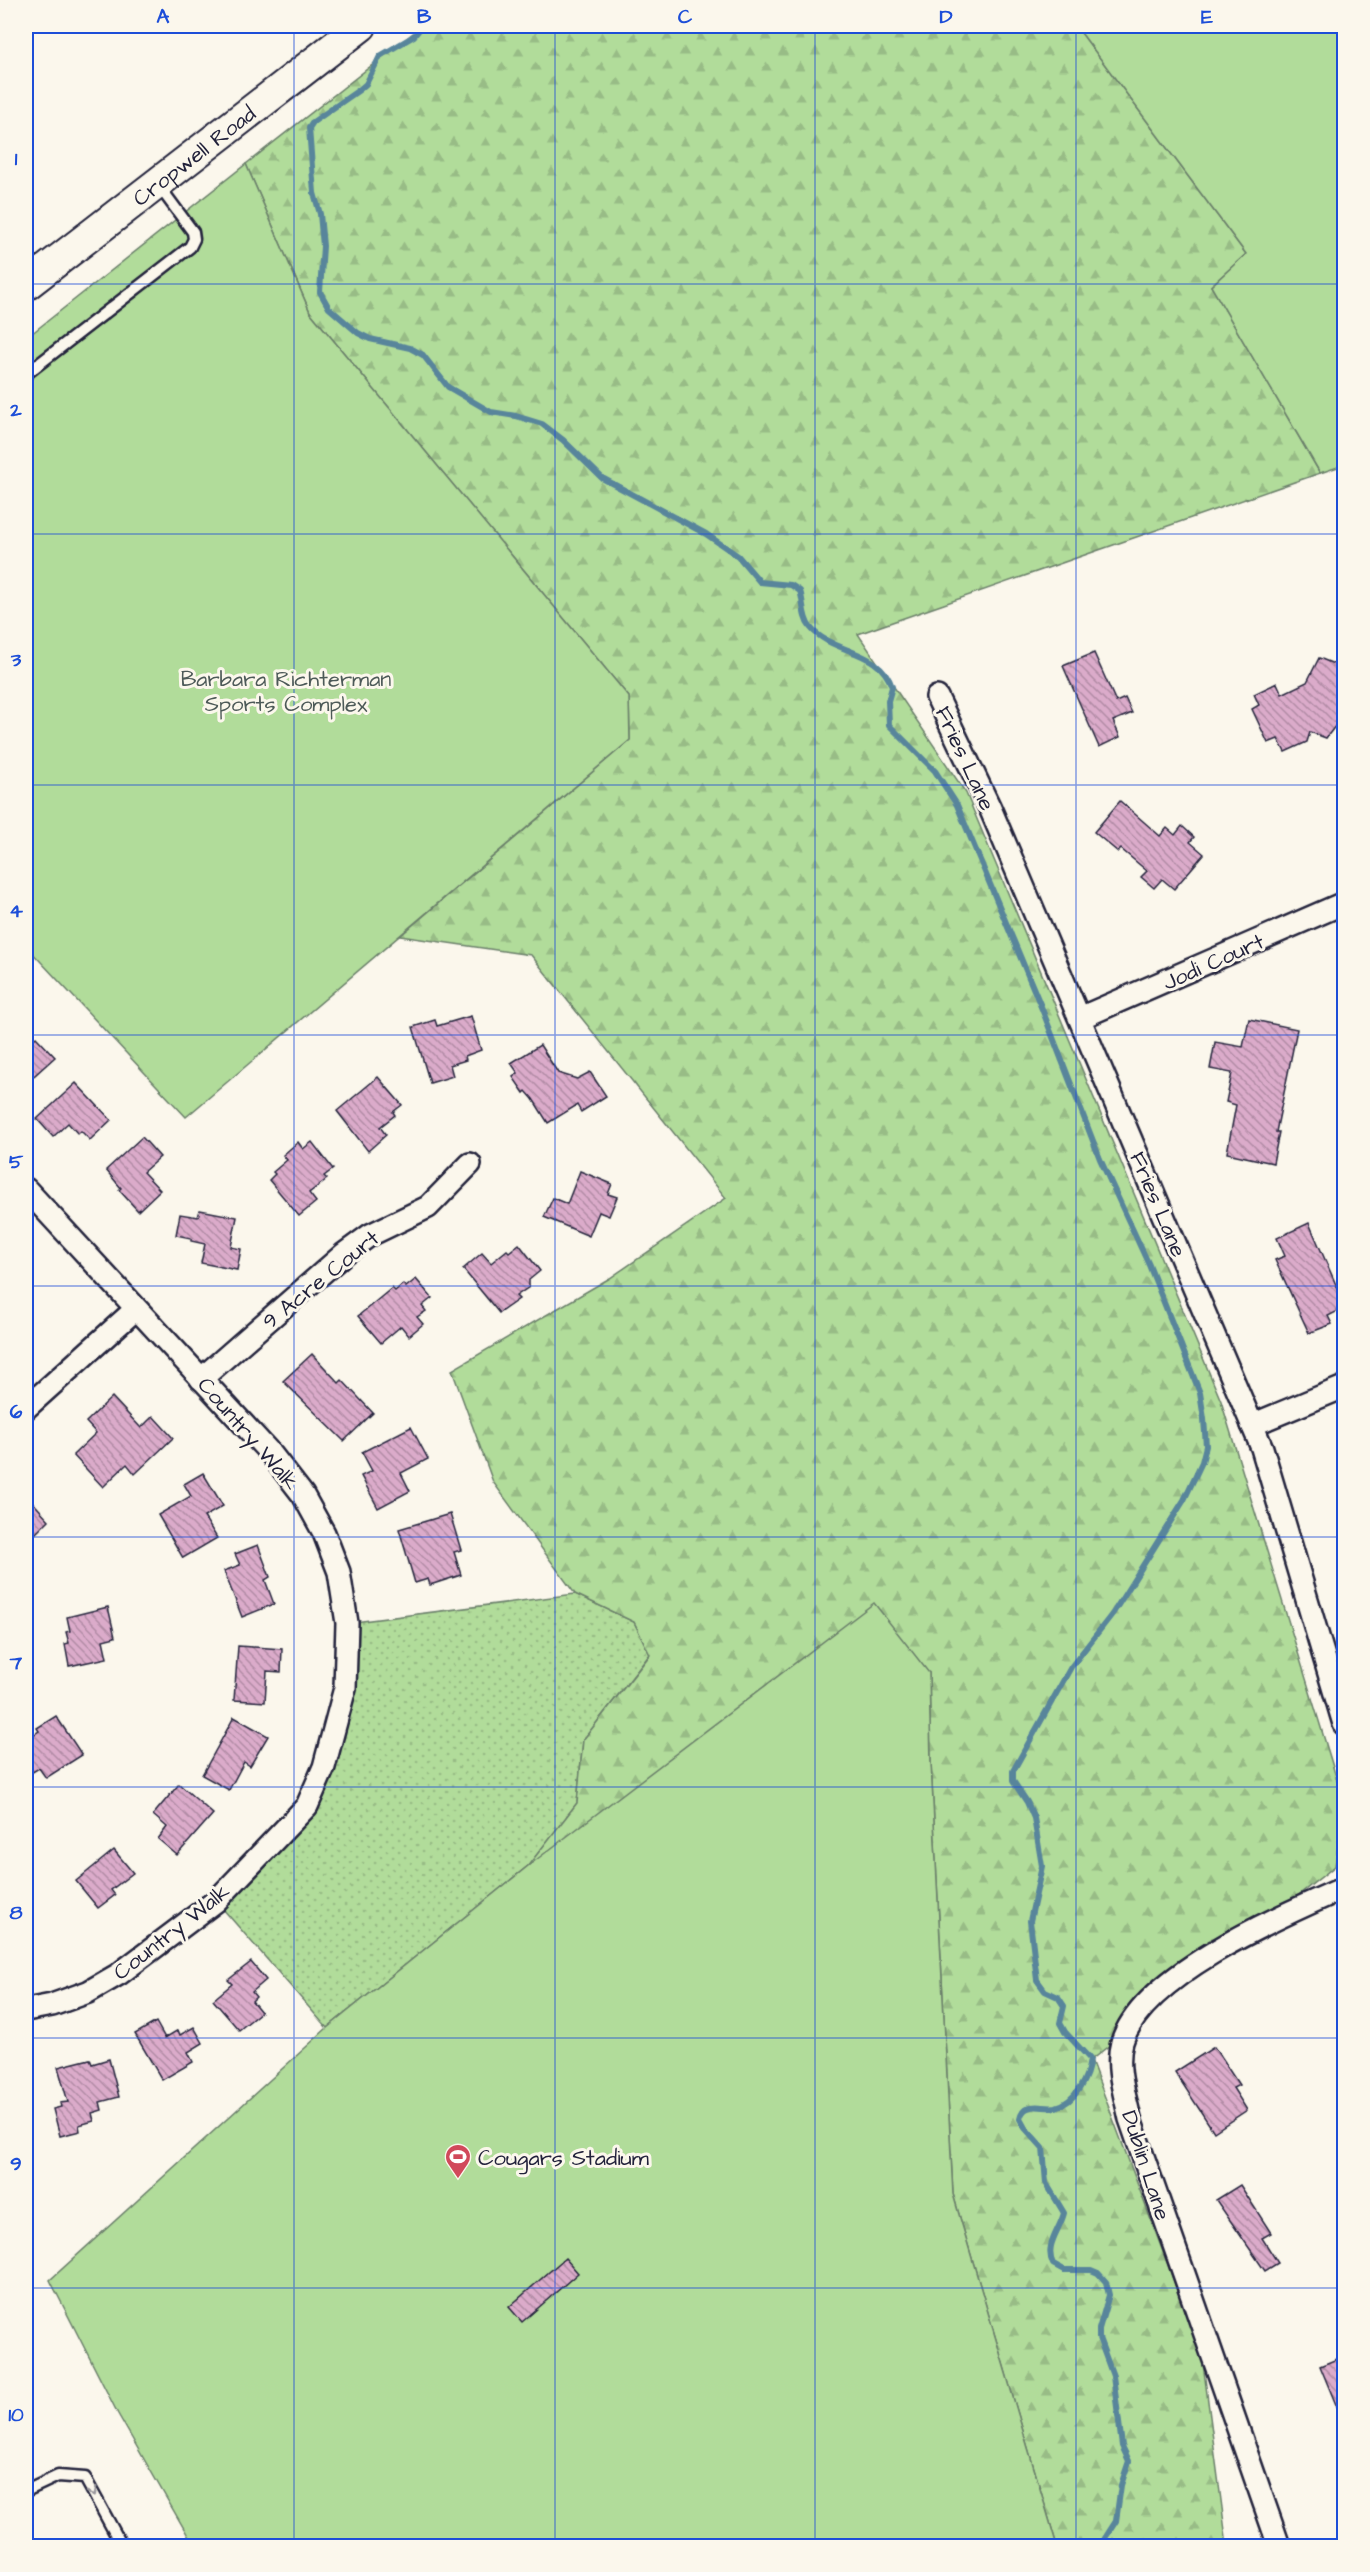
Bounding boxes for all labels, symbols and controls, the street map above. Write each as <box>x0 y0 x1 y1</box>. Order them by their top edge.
text: A <box>157 3 170 31</box>
text: B <box>417 3 432 31</box>
text: C <box>678 3 693 31</box>
text: D <box>940 3 953 31</box>
text: E <box>1201 3 1213 31</box>
street label: Cropwell Road <box>126 99 263 214</box>
text: 1 <box>15 145 18 173</box>
text: 2 <box>9 396 22 424</box>
text: 3 <box>10 646 22 674</box>
park label: Barbara Richterman Sports Complex <box>181 664 391 720</box>
street label: Fries Lane <box>927 701 1002 816</box>
text: 4 <box>9 897 23 925</box>
street label: Jodi Court <box>1158 926 1269 998</box>
street label: Fries Lane <box>1122 1147 1194 1262</box>
text: 5 <box>9 1148 24 1176</box>
street label: 9 Acre Court <box>256 1223 386 1337</box>
street label: Country Walk <box>189 1371 306 1498</box>
text: 6 <box>10 1398 23 1426</box>
text: 7 <box>9 1649 23 1677</box>
street label: Country Walk <box>107 1876 238 1989</box>
text: 8 <box>10 1899 23 1927</box>
street label: Dublin Lane <box>1113 2107 1178 2224</box>
sports icon: Cougars Stadium <box>443 2142 473 2180</box>
place label: Cougars Stadium <box>478 2143 649 2175</box>
text: 9 <box>10 2150 22 2178</box>
text: 10 <box>8 2401 24 2429</box>
one-way arrow <box>86 2485 97 2496</box>

